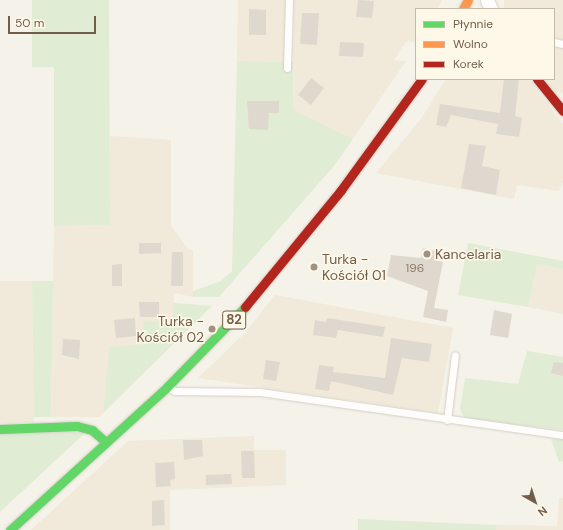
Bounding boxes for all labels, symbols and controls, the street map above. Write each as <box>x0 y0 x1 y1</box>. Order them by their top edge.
scale bar <box>10 8 98 34</box>
legend <box>415 8 555 80</box>
text: 50 m <box>15 15 44 31</box>
text: Płynnie <box>453 16 493 32</box>
text: Wolno <box>453 36 488 52</box>
text: Korek <box>453 56 484 72</box>
place label: Kancelaria <box>435 246 501 262</box>
marker: Kancelaria <box>422 249 432 259</box>
place label: Turka - Kościół 01 <box>322 251 386 284</box>
marker: Turka - Kościół 01 <box>309 262 319 272</box>
house number: 196 <box>406 262 424 276</box>
road number: 82 <box>222 309 246 331</box>
place label: Turka - Kościół 02 <box>137 313 204 346</box>
marker: Turka - Kościół 02 <box>207 324 217 334</box>
north arrow <box>515 482 555 522</box>
text: N <box>535 503 550 519</box>

